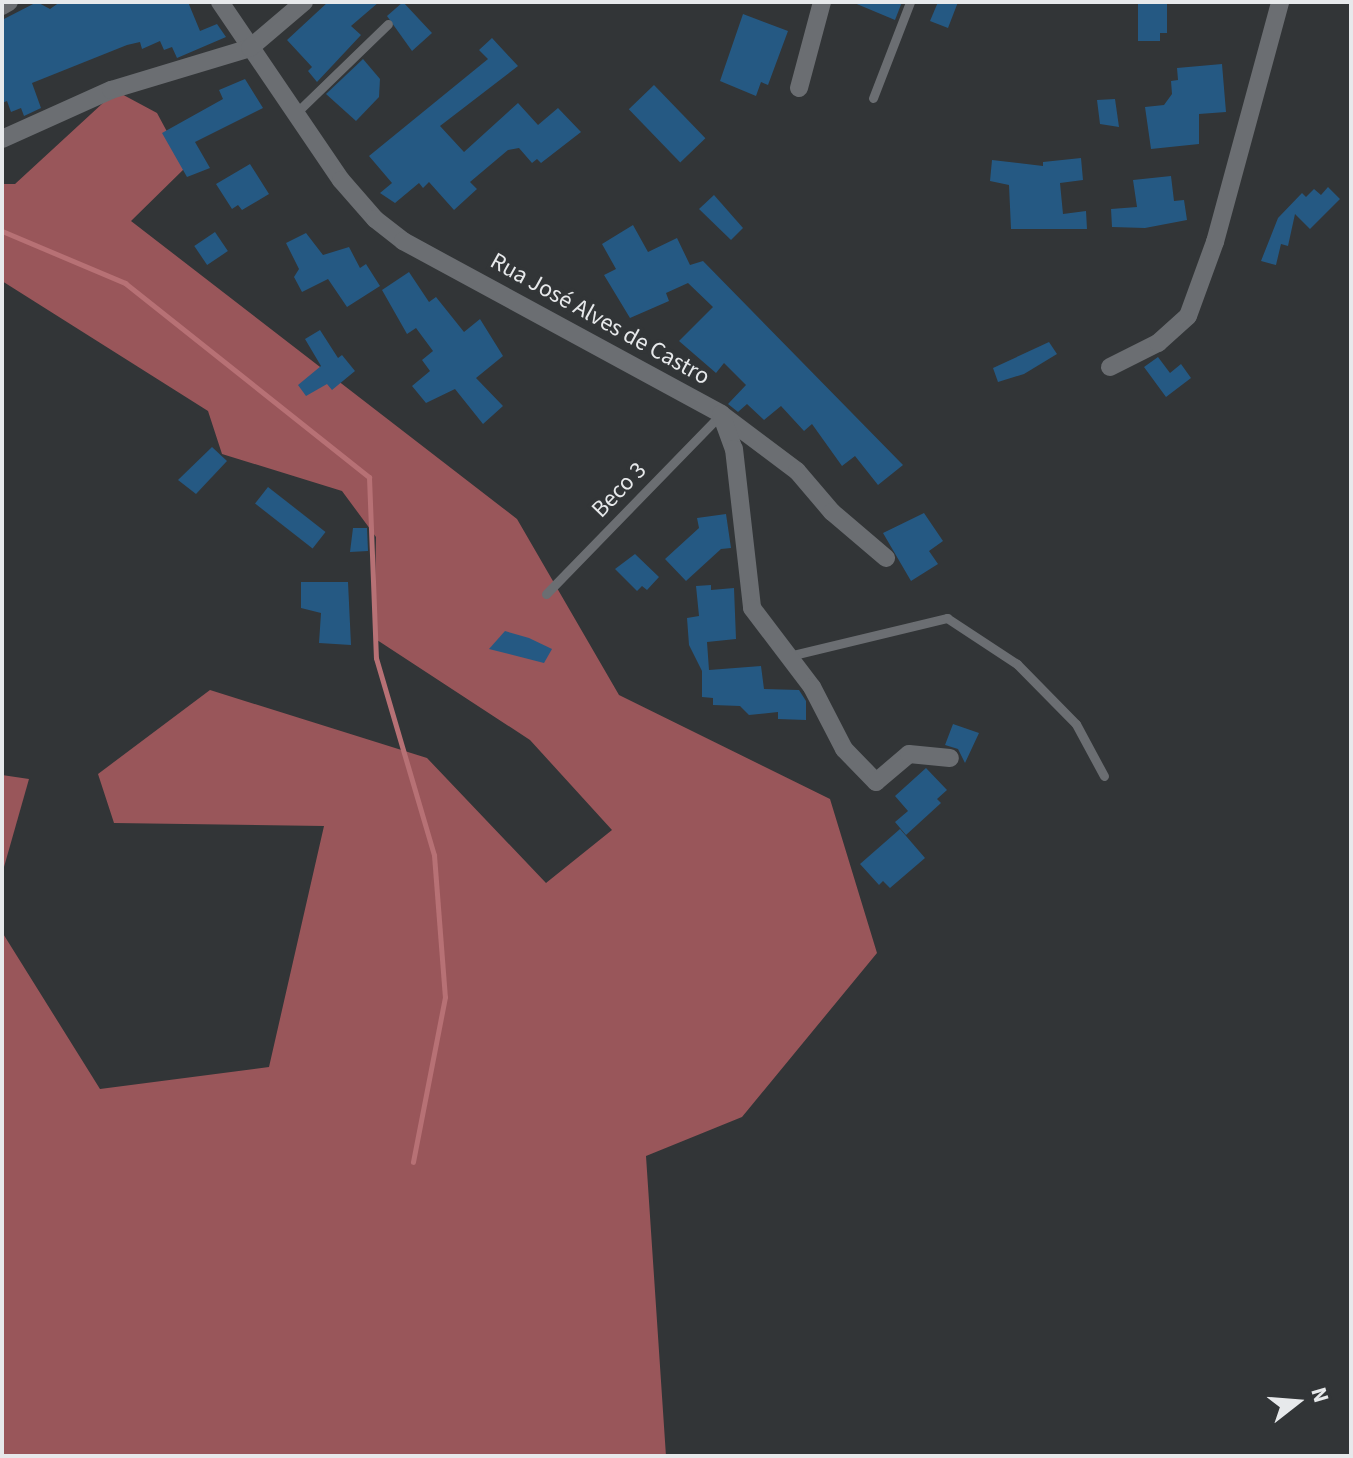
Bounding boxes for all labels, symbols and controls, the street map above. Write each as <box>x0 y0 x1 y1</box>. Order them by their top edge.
street label: Rua José Alves de Castro <box>485 247 715 391</box>
street label: Beco 3 <box>586 456 652 524</box>
north arrow <box>1257 1362 1337 1442</box>
text: N <box>1303 1383 1337 1407</box>

